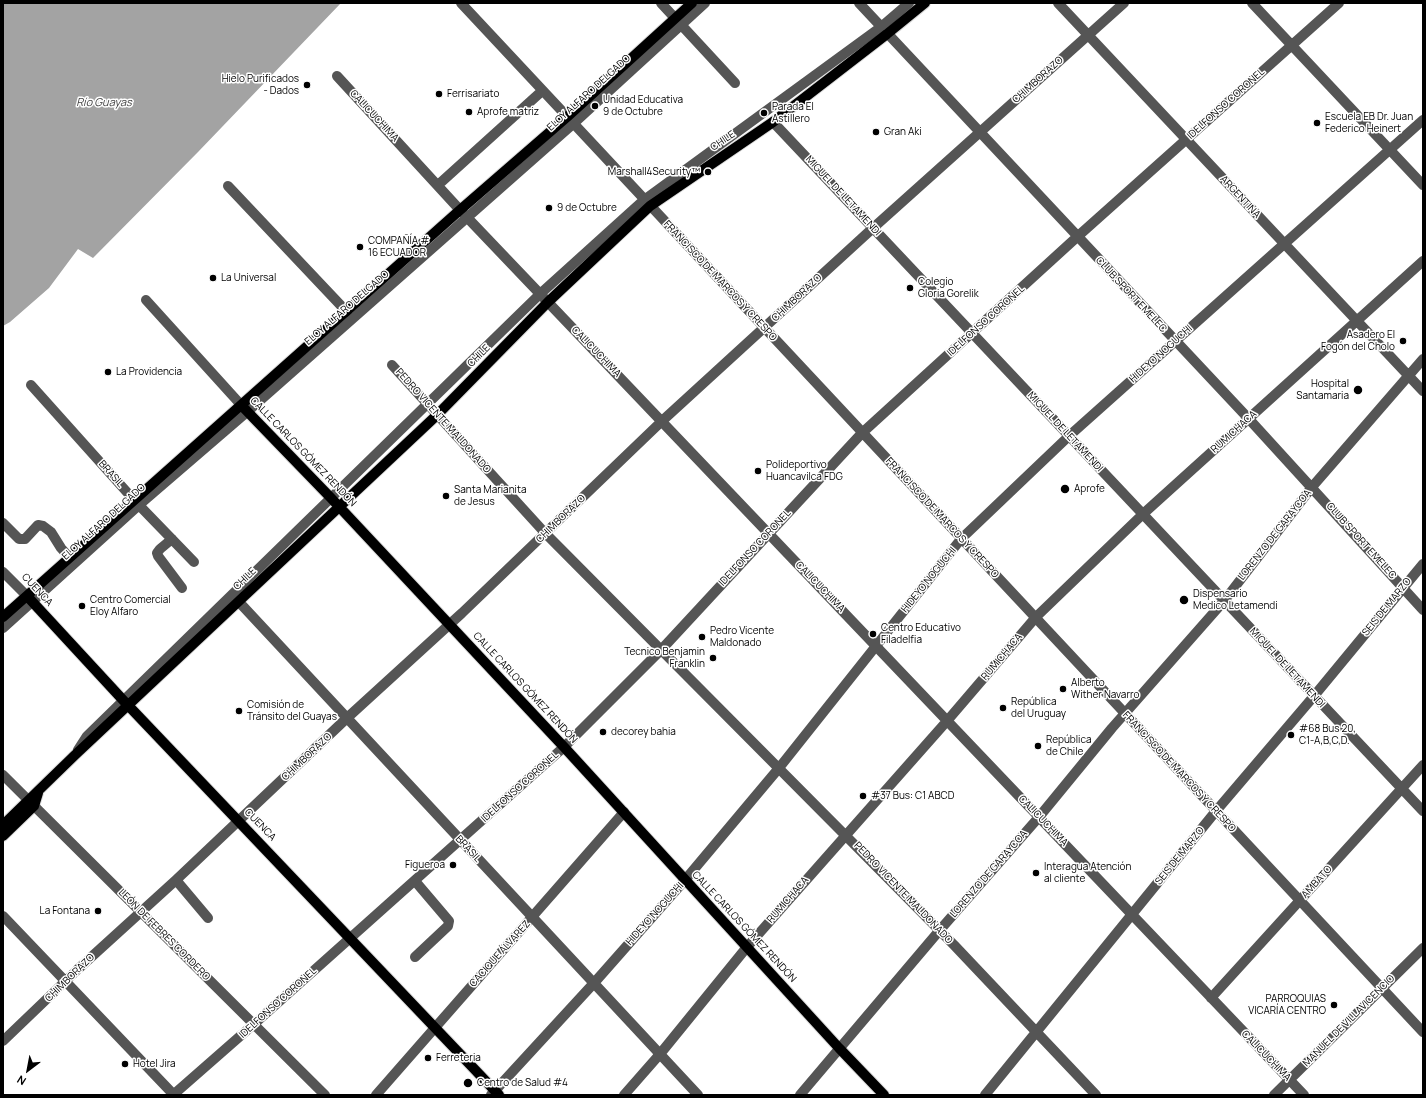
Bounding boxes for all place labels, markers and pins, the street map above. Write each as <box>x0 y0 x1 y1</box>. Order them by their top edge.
place label: Hielo Purificados - Dados <box>222 73 299 96</box>
marker: Hielo Purificados - Dados <box>302 80 312 90</box>
place label: Ferrisariato <box>447 88 499 100</box>
marker: Ferrisariato <box>434 89 444 99</box>
place label: Unidad Educativa 9 de Octubre <box>603 94 683 118</box>
marker: Unidad Educativa 9 de Octubre <box>590 101 600 111</box>
place label: Parada El Astillero <box>772 101 814 124</box>
place label: Aprofe matriz <box>477 106 539 118</box>
marker: Aprofe matriz <box>464 107 474 117</box>
marker: Parada El Astillero <box>759 108 769 118</box>
place label: Escuela EB Dr. Juan Federico Heinert <box>1325 111 1413 134</box>
marker: Escuela EB Dr. Juan Federico Heinert <box>1312 118 1322 128</box>
place label: Gran Aki <box>884 126 922 138</box>
marker: Gran Aki <box>871 127 881 137</box>
place label: Marshall4Security™ <box>608 166 700 178</box>
marker: Marshall4Security™ <box>703 167 713 177</box>
place label: 9 de Octubre <box>557 202 617 214</box>
marker: 9 de Octubre <box>544 203 554 213</box>
place label: COMPAÑÍA # 16 ECUADOR <box>368 235 429 258</box>
marker: COMPAÑÍA # 16 ECUADOR <box>355 242 365 252</box>
place label: La Universal <box>221 272 276 284</box>
marker: La Universal <box>208 273 218 283</box>
place label: Colegio Gloria Gorelik <box>918 276 979 300</box>
marker: Colegio Gloria Gorelik <box>905 283 915 293</box>
place label: Asadero El Fogón del Cholo <box>1321 329 1395 352</box>
marker: Asadero El Fogón del Cholo <box>1398 336 1408 346</box>
place label: La Providencia <box>116 366 182 378</box>
marker: La Providencia <box>103 367 113 377</box>
place label: Hospital Santamaria <box>1296 378 1349 402</box>
marker: Hospital Santamaria <box>1352 384 1364 396</box>
place label: Polideportivo Huancavilca FDG <box>766 459 843 482</box>
marker: Polideportivo Huancavilca FDG <box>753 466 763 476</box>
marker: Aprofe <box>1059 483 1071 495</box>
place label: Aprofe <box>1074 483 1105 495</box>
place label: Santa Marianita de Jesus <box>454 484 527 508</box>
marker: Santa Marianita de Jesus <box>441 491 451 501</box>
place label: Dispensario Medico Letamendi <box>1193 588 1278 612</box>
place label: Centro Comercial Eloy Alfaro <box>90 594 171 618</box>
marker: Dispensario Medico Letamendi <box>1178 594 1190 606</box>
marker: Centro Comercial Eloy Alfaro <box>77 601 87 611</box>
place label: Centro Educativo Filadelfia <box>881 622 961 646</box>
place label: Pedro Vicente Maldonado <box>710 625 774 648</box>
marker: Centro Educativo Filadelfia <box>868 629 878 639</box>
marker: Pedro Vicente Maldonado <box>697 632 707 642</box>
place label: Tecnico Benjamin Franklin <box>624 646 705 670</box>
marker: Tecnico Benjamin Franklin <box>708 653 718 663</box>
place label: Alberto Wither Navarro <box>1071 677 1139 700</box>
marker: Alberto Wither Navarro <box>1058 684 1068 694</box>
place label: República del Uruguay <box>1011 696 1066 720</box>
place label: Comisión de Tránsito del Guayas <box>247 699 337 722</box>
marker: República del Uruguay <box>998 703 1008 713</box>
marker: Comisión de Tránsito del Guayas <box>234 706 244 716</box>
place label: #68 Bus 20, C1-A,B,C,D. <box>1299 723 1356 746</box>
place label: decorey bahia <box>611 726 676 738</box>
marker: decorey bahia <box>598 727 608 737</box>
marker: #68 Bus 20, C1-A,B,C,D. <box>1286 730 1296 740</box>
place label: República de Chile <box>1046 734 1092 758</box>
marker: República de Chile <box>1033 741 1043 751</box>
place label: #37 Bus: C1 ABCD <box>871 790 954 802</box>
marker: #37 Bus: C1 ABCD <box>858 791 868 801</box>
place label: Figueroa <box>405 859 445 871</box>
marker: Figueroa <box>448 860 458 870</box>
place label: Interagua Atención al cliente <box>1044 861 1131 884</box>
marker: Interagua Atención al cliente <box>1031 868 1041 878</box>
place label: La Fontana <box>40 905 90 917</box>
marker: La Fontana <box>93 906 103 916</box>
place label: PARROQUIAS VICARÍA CENTRO <box>1248 993 1326 1016</box>
marker: PARROQUIAS VICARÍA CENTRO <box>1329 1000 1339 1010</box>
place label: Ferreteria <box>436 1052 481 1064</box>
marker: Ferreteria <box>423 1053 433 1063</box>
place label: Hotel Jira <box>133 1058 176 1070</box>
marker: Hotel Jira <box>120 1059 130 1069</box>
marker: Centro de Salud #4 <box>462 1077 474 1089</box>
place label: Centro de Salud #4 <box>477 1077 568 1089</box>

